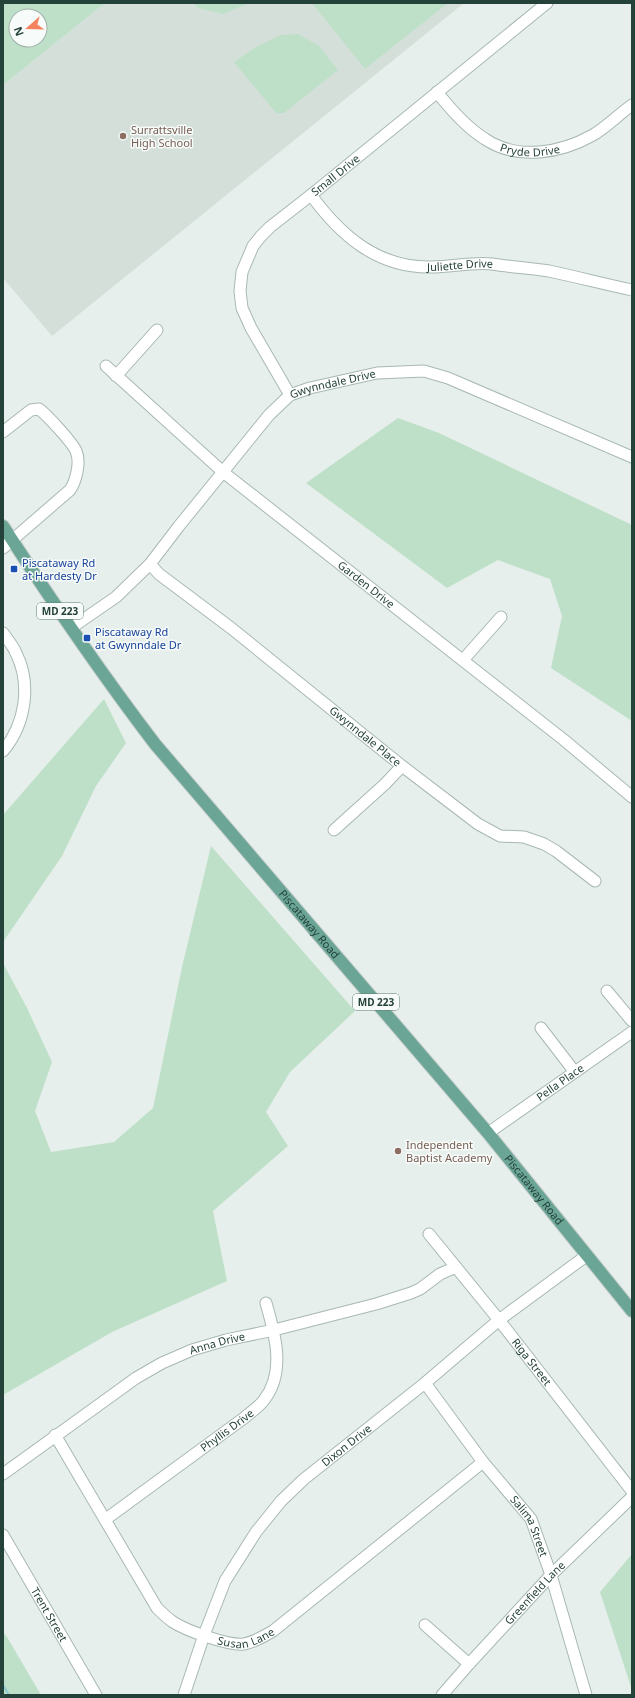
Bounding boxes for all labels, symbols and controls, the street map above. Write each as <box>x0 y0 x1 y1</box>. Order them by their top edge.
north arrow <box>8 8 48 48</box>
text: N <box>10 25 27 38</box>
place label: Surrattsville High School <box>131 122 193 150</box>
marker: Surrattsville High School <box>118 131 128 141</box>
street label: Pryde Drive <box>498 139 561 159</box>
street label: Small Drive <box>308 150 363 199</box>
street label: Juliette Drive <box>426 255 494 274</box>
street label: Gwynndale Drive <box>288 366 377 402</box>
place label: Piscataway Rd at Hardesty Dr <box>22 555 97 583</box>
street label: Garden Drive <box>335 557 398 611</box>
marker: Piscataway Rd at Hardesty Dr <box>9 564 19 574</box>
road number: MD 223 <box>37 603 83 619</box>
place label: Piscataway Rd at Gwynndale Dr <box>95 624 182 652</box>
marker: Piscataway Rd at Gwynndale Dr <box>82 633 92 643</box>
street label: Gwynndale Place <box>327 703 405 769</box>
street label: Piscataway Road <box>276 886 343 961</box>
road number: MD 223 <box>353 994 399 1010</box>
street label: Pella Place <box>533 1060 586 1104</box>
place label: Independent Baptist Academy <box>406 1137 493 1165</box>
marker: Independent Baptist Academy <box>393 1146 403 1156</box>
street label: Piscataway Road <box>501 1151 567 1228</box>
street label: Anna Drive <box>188 1328 246 1357</box>
street label: Riga Street <box>509 1335 555 1388</box>
street label: Phyllis Drive <box>197 1405 257 1455</box>
street label: Dixon Drive <box>318 1420 374 1469</box>
street label: Salima Street <box>507 1492 552 1559</box>
street label: Greenfield Lane <box>501 1558 568 1628</box>
street label: Trent Street <box>28 1584 71 1644</box>
street label: Susan Lane <box>216 1624 277 1651</box>

